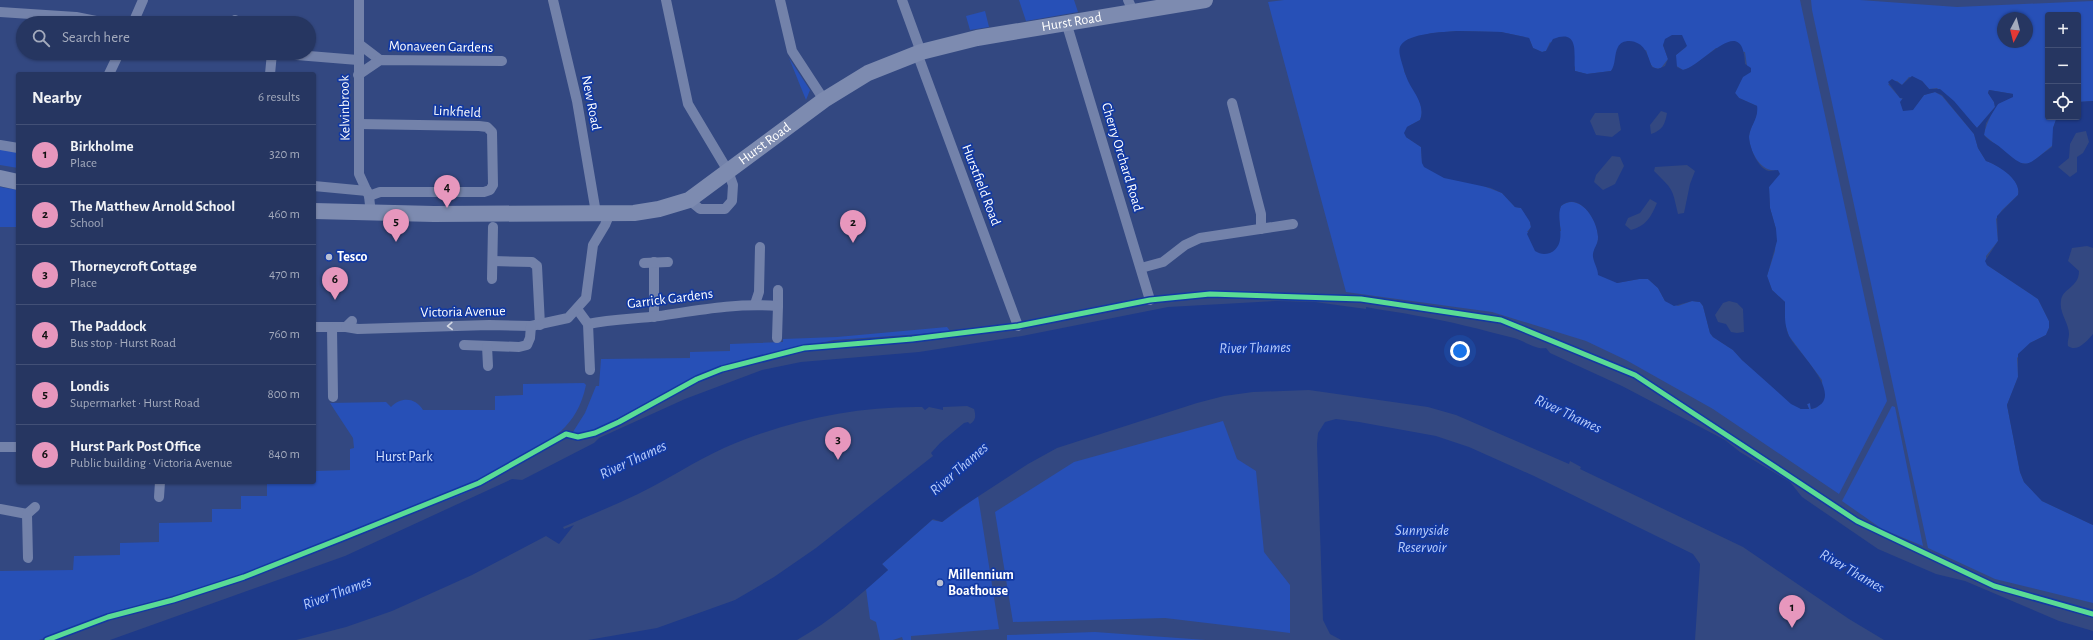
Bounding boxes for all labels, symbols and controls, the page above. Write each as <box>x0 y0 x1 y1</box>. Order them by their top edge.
street label: Hurst Road <box>1041 10 1103 34</box>
north arrow <box>1997 12 2033 48</box>
map controls <box>2045 12 2081 120</box>
button: + <box>2045 12 2081 48</box>
search box <box>16 16 316 60</box>
icon: search <box>30 27 52 49</box>
text: Search here <box>62 30 130 45</box>
street label: Monaveen Gardens <box>389 39 493 55</box>
button: − <box>2045 48 2081 84</box>
street label: Kelvinbrook <box>337 75 353 141</box>
street label: New Road <box>579 75 603 131</box>
button: locate <box>2045 84 2081 120</box>
text: Nearby <box>32 89 82 106</box>
text: 6 results <box>258 91 300 104</box>
street label: Cherry Orchard Road <box>1099 101 1145 213</box>
street label: Linkfield <box>433 104 481 120</box>
street label: Hurst Road <box>736 120 793 168</box>
text: Birkholme <box>70 139 134 154</box>
street label: Hurstfield Road <box>959 142 1003 228</box>
text: 1 <box>43 148 47 161</box>
text: 320 m <box>269 148 300 161</box>
text: Place <box>70 157 97 170</box>
pin: 4 <box>434 175 460 208</box>
text: The Matthew Arnold School <box>70 199 235 214</box>
text: 2 <box>42 208 48 221</box>
text: 460 m <box>268 208 300 221</box>
pin: 5 <box>383 209 409 242</box>
pin: 2 <box>840 210 866 243</box>
text: School <box>70 217 104 230</box>
place label: Tesco <box>337 250 368 264</box>
marker: Tesco <box>324 252 334 262</box>
text: Thorneycroft Cottage <box>70 259 197 274</box>
pin: 6 <box>322 267 348 300</box>
text: 3 <box>42 268 48 281</box>
text: 470 m <box>269 268 300 281</box>
text: Place <box>70 277 97 290</box>
street label: Garrick Gardens <box>626 287 714 311</box>
street label: Victoria Avenue <box>420 304 506 320</box>
text: The Paddock <box>70 319 146 334</box>
one-way arrow <box>447 322 453 330</box>
text: 4 <box>42 328 48 341</box>
text: 760 m <box>269 328 300 341</box>
text: Bus stop · Hurst Road <box>70 337 176 350</box>
water label: River Thames <box>1219 340 1291 356</box>
your location <box>1450 341 1470 361</box>
text: Londis <box>70 379 109 394</box>
text: 5 <box>42 388 48 401</box>
text: 800 m <box>268 388 300 401</box>
water label: River Thames <box>1532 392 1604 436</box>
text: Supermarket · Hurst Road <box>70 397 200 410</box>
pin: 3 <box>825 427 851 460</box>
water label: River Thames <box>597 438 669 482</box>
text: Hurst Park Post Office <box>70 439 201 454</box>
water label: River Thames <box>927 440 991 498</box>
text: 6 <box>42 448 48 461</box>
text: 840 m <box>268 448 300 461</box>
park label: Hurst Park <box>375 450 433 464</box>
text: Public building · Victoria Avenue <box>70 457 232 470</box>
water label: Sunnyside Reservoir <box>1395 523 1449 555</box>
water label: River Thames <box>1817 547 1887 596</box>
place label: Millennium Boathouse <box>948 568 1014 598</box>
water label: River Thames <box>301 574 373 612</box>
marker: Millennium Boathouse <box>935 578 945 588</box>
pin: 1 <box>1779 595 1805 628</box>

